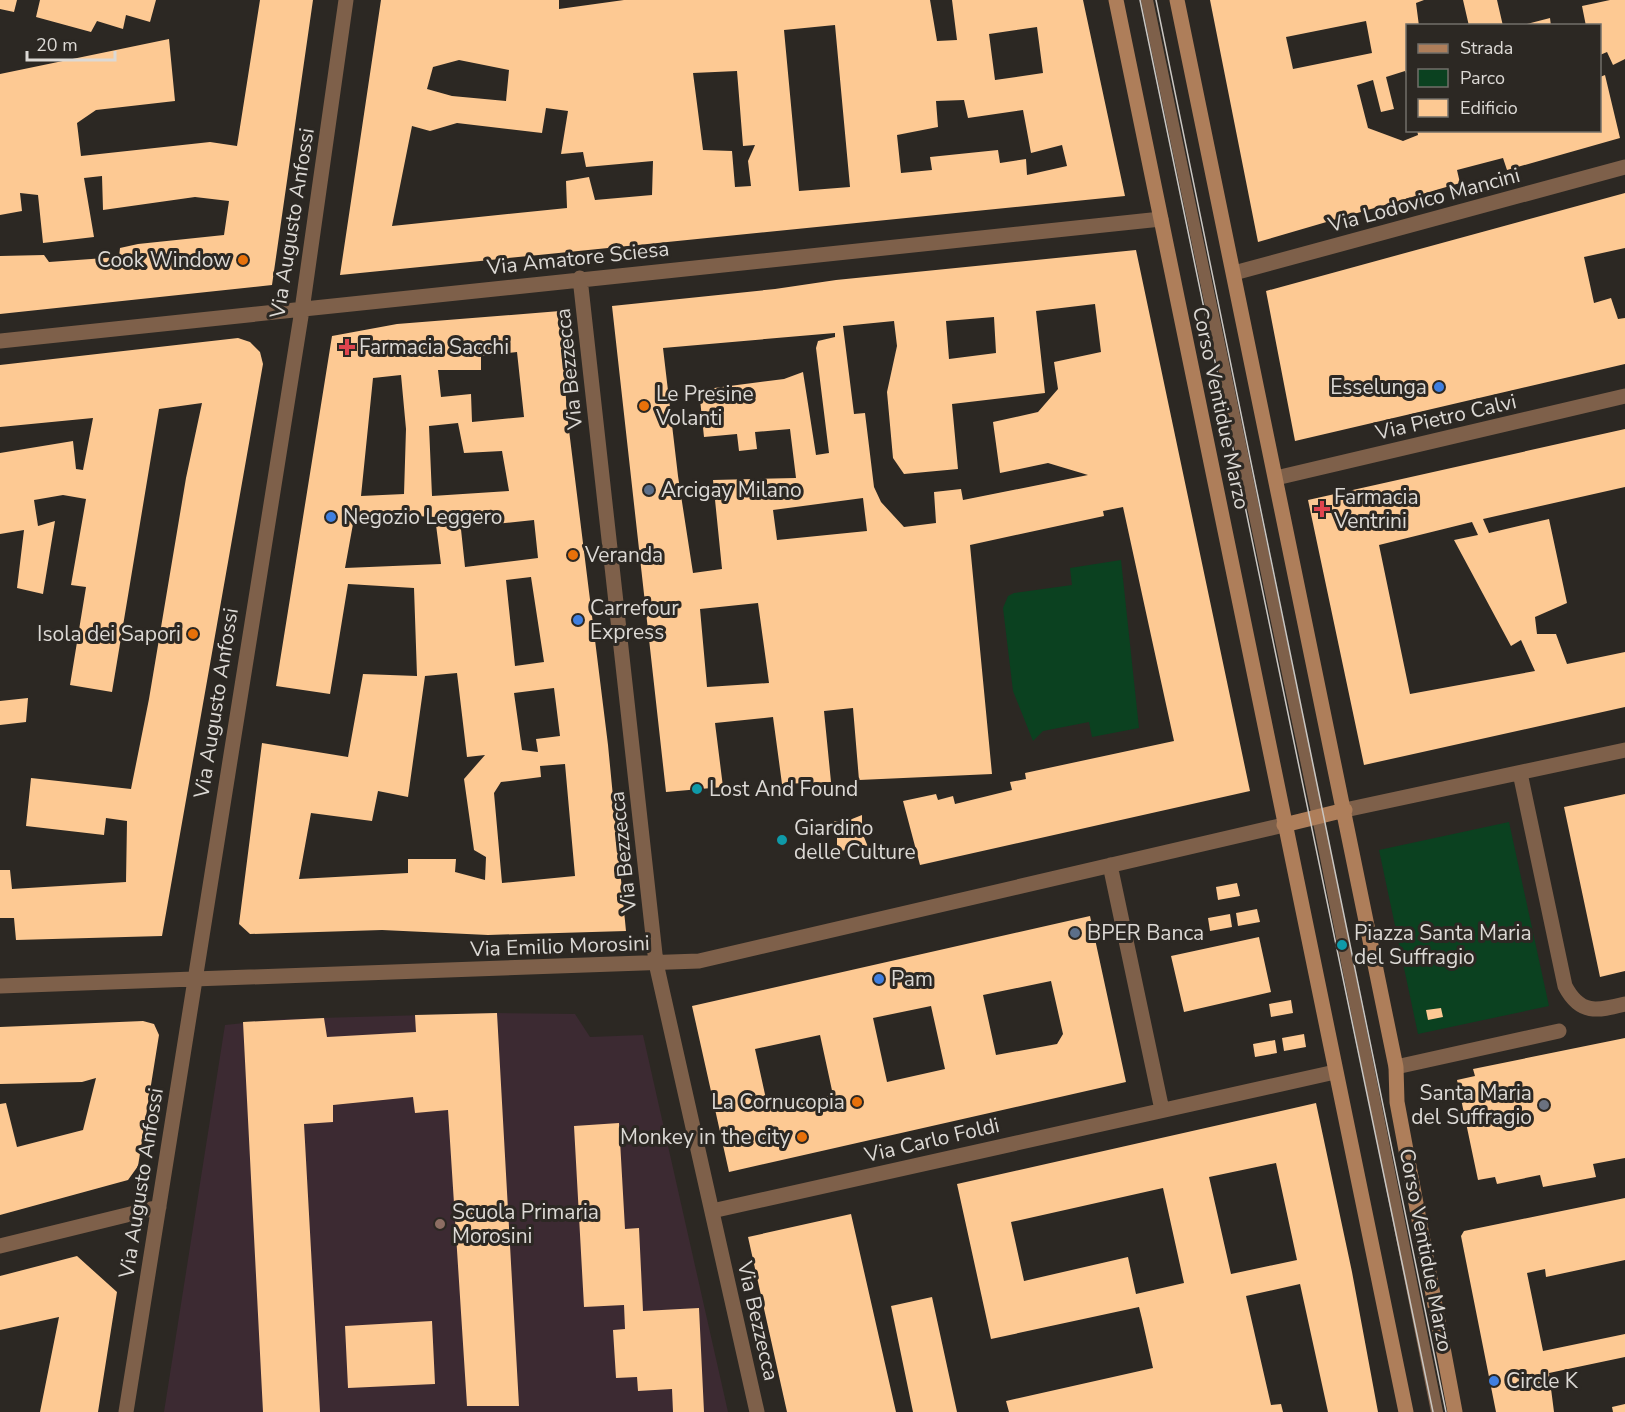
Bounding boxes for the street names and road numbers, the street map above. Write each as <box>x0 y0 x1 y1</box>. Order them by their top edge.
street label: Via Augusto Anfossi <box>263 126 321 321</box>
street label: Via Lodovico Mancini <box>1324 161 1523 239</box>
street label: Via Amatore Sciesa <box>485 235 671 282</box>
street label: Corso Ventidue Marzo <box>1186 304 1256 512</box>
street label: Via Bezzecca <box>549 307 589 432</box>
street label: Via Pietro Calvi <box>1372 387 1519 447</box>
street label: Via Augusto Anfossi <box>187 606 245 801</box>
street label: Via Bezzecca <box>603 790 643 915</box>
street label: Via Emilio Morosini <box>469 929 650 963</box>
street label: Via Augusto Anfossi <box>112 1086 170 1281</box>
street label: Via Carlo Foldi <box>861 1111 1002 1169</box>
street label: Corso Ventidue Marzo <box>1393 1146 1459 1354</box>
street label: Via Bezzecca <box>730 1257 785 1384</box>

